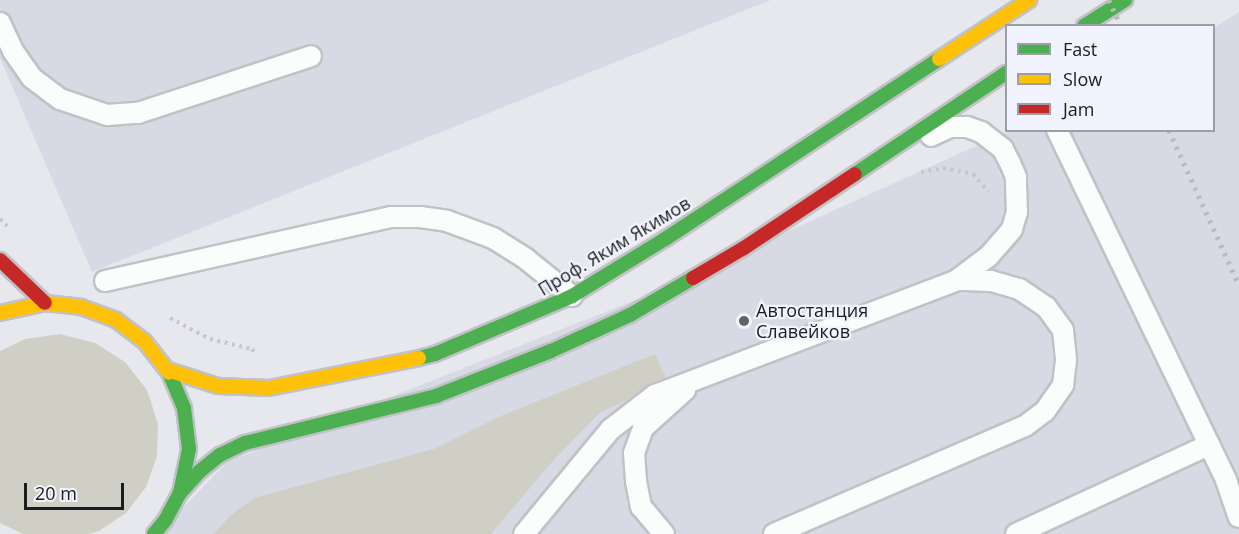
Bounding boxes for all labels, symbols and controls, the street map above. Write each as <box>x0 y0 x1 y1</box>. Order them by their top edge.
legend <box>1005 24 1215 132</box>
text: Fast <box>1063 37 1097 61</box>
text: Slow <box>1063 67 1102 91</box>
text: Jam <box>1063 97 1095 121</box>
street label: Проф. Яким Якимов <box>534 192 694 300</box>
place label: Автостанция Славейков <box>756 300 868 342</box>
marker: Автостанция Славейков <box>737 314 751 328</box>
scale bar <box>27 471 128 509</box>
text: 20 m <box>35 481 77 505</box>

